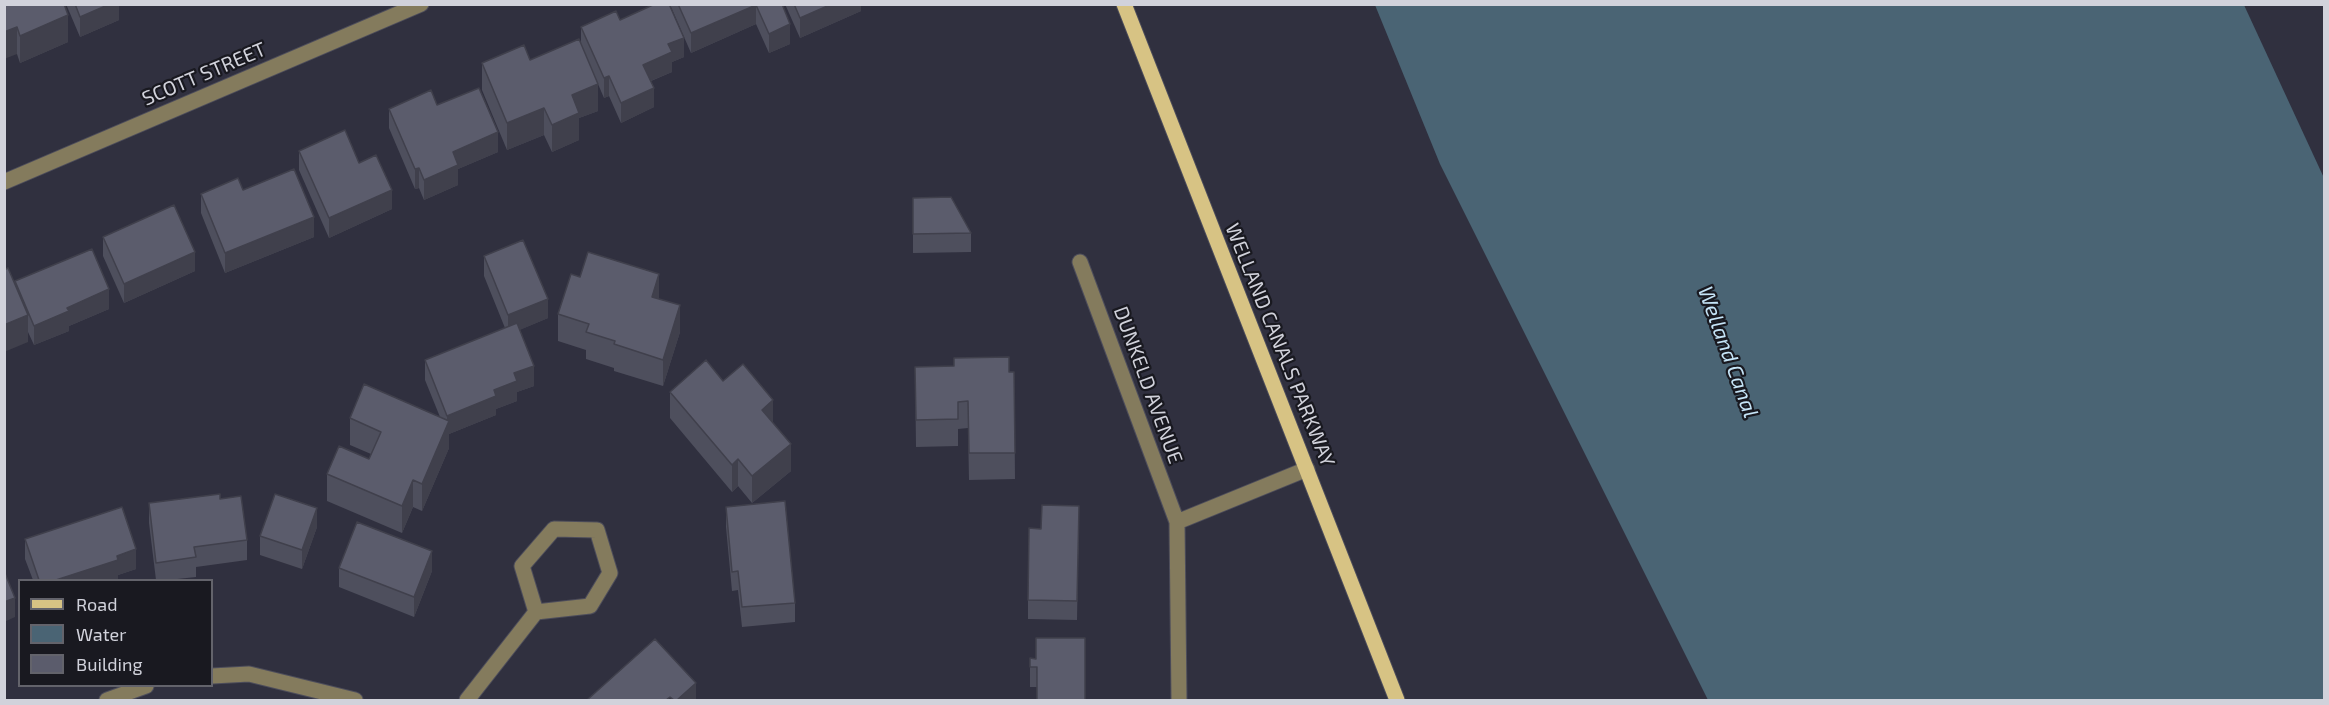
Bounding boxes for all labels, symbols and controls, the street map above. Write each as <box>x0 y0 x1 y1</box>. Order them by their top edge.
street label: SCOTT STREET <box>138 37 270 111</box>
street label: WELLAND CANALS PARKWAY <box>1220 220 1340 470</box>
water label: Welland Canal <box>1693 283 1763 421</box>
street label: DUNKELD AVENUE <box>1108 303 1188 467</box>
legend <box>18 579 213 687</box>
text: Road <box>76 593 117 615</box>
text: Water <box>76 623 126 645</box>
text: Building <box>76 653 143 675</box>

